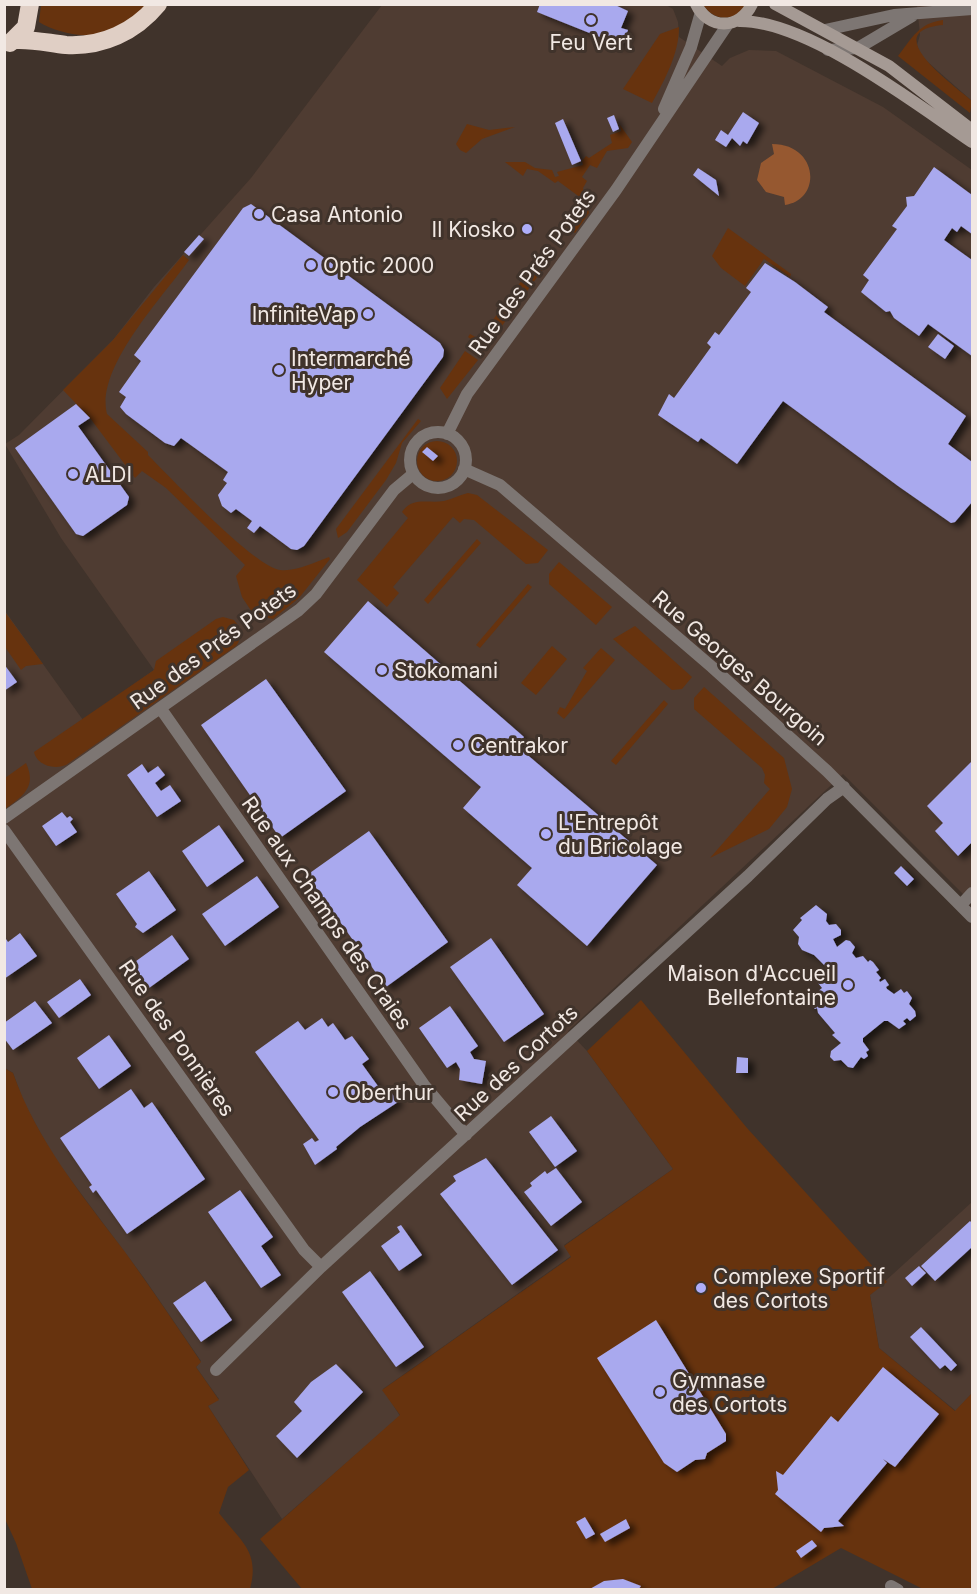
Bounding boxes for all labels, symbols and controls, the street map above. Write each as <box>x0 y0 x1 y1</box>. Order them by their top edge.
marker: Feu Vert <box>584 13 598 27</box>
place label: Feu Vert <box>550 30 633 55</box>
street label: Rue des Prés Potets <box>463 184 601 360</box>
place label: Casa Antonio <box>271 202 403 227</box>
marker: Casa Antonio <box>252 207 266 221</box>
place label: Il Kiosko <box>432 217 515 242</box>
marker: Il Kiosko <box>520 222 534 236</box>
place label: Optic 2000 <box>323 253 434 278</box>
marker: Optic 2000 <box>304 258 318 272</box>
place label: InfiniteVap <box>252 302 356 327</box>
marker: InfiniteVap <box>361 307 375 321</box>
place label: Intermarché Hyper <box>291 346 411 395</box>
marker: Intermarché Hyper <box>272 363 286 377</box>
place label: ALDI <box>85 462 132 487</box>
marker: ALDI <box>66 467 80 481</box>
street label: Rue des Prés Potets <box>125 577 301 715</box>
street label: Rue Georges Bourgoin <box>647 585 833 751</box>
place label: Stokomani <box>394 658 498 683</box>
marker: Stokomani <box>375 663 389 677</box>
place label: Centrakor <box>470 733 568 758</box>
marker: Centrakor <box>451 738 465 752</box>
street label: Rue aux Champs des Craies <box>237 792 417 1034</box>
place label: L'Entrepôt du Bricolage <box>558 810 683 859</box>
marker: L'Entrepôt du Bricolage <box>539 827 553 841</box>
street label: Rue des Ponnières <box>114 955 240 1121</box>
place label: Maison d'Accueil Bellefontaine <box>667 961 836 1010</box>
marker: Maison d'Accueil Bellefontaine <box>841 978 855 992</box>
street label: Rue des Cortots <box>449 1000 583 1126</box>
place label: Oberthur <box>345 1080 434 1105</box>
marker: Oberthur <box>326 1085 340 1099</box>
place label: Complexe Sportif des Cortots <box>713 1264 885 1313</box>
marker: Complexe Sportif des Cortots <box>694 1281 708 1295</box>
place label: Gymnase des Cortots <box>672 1368 787 1417</box>
marker: Gymnase des Cortots <box>653 1385 667 1399</box>

